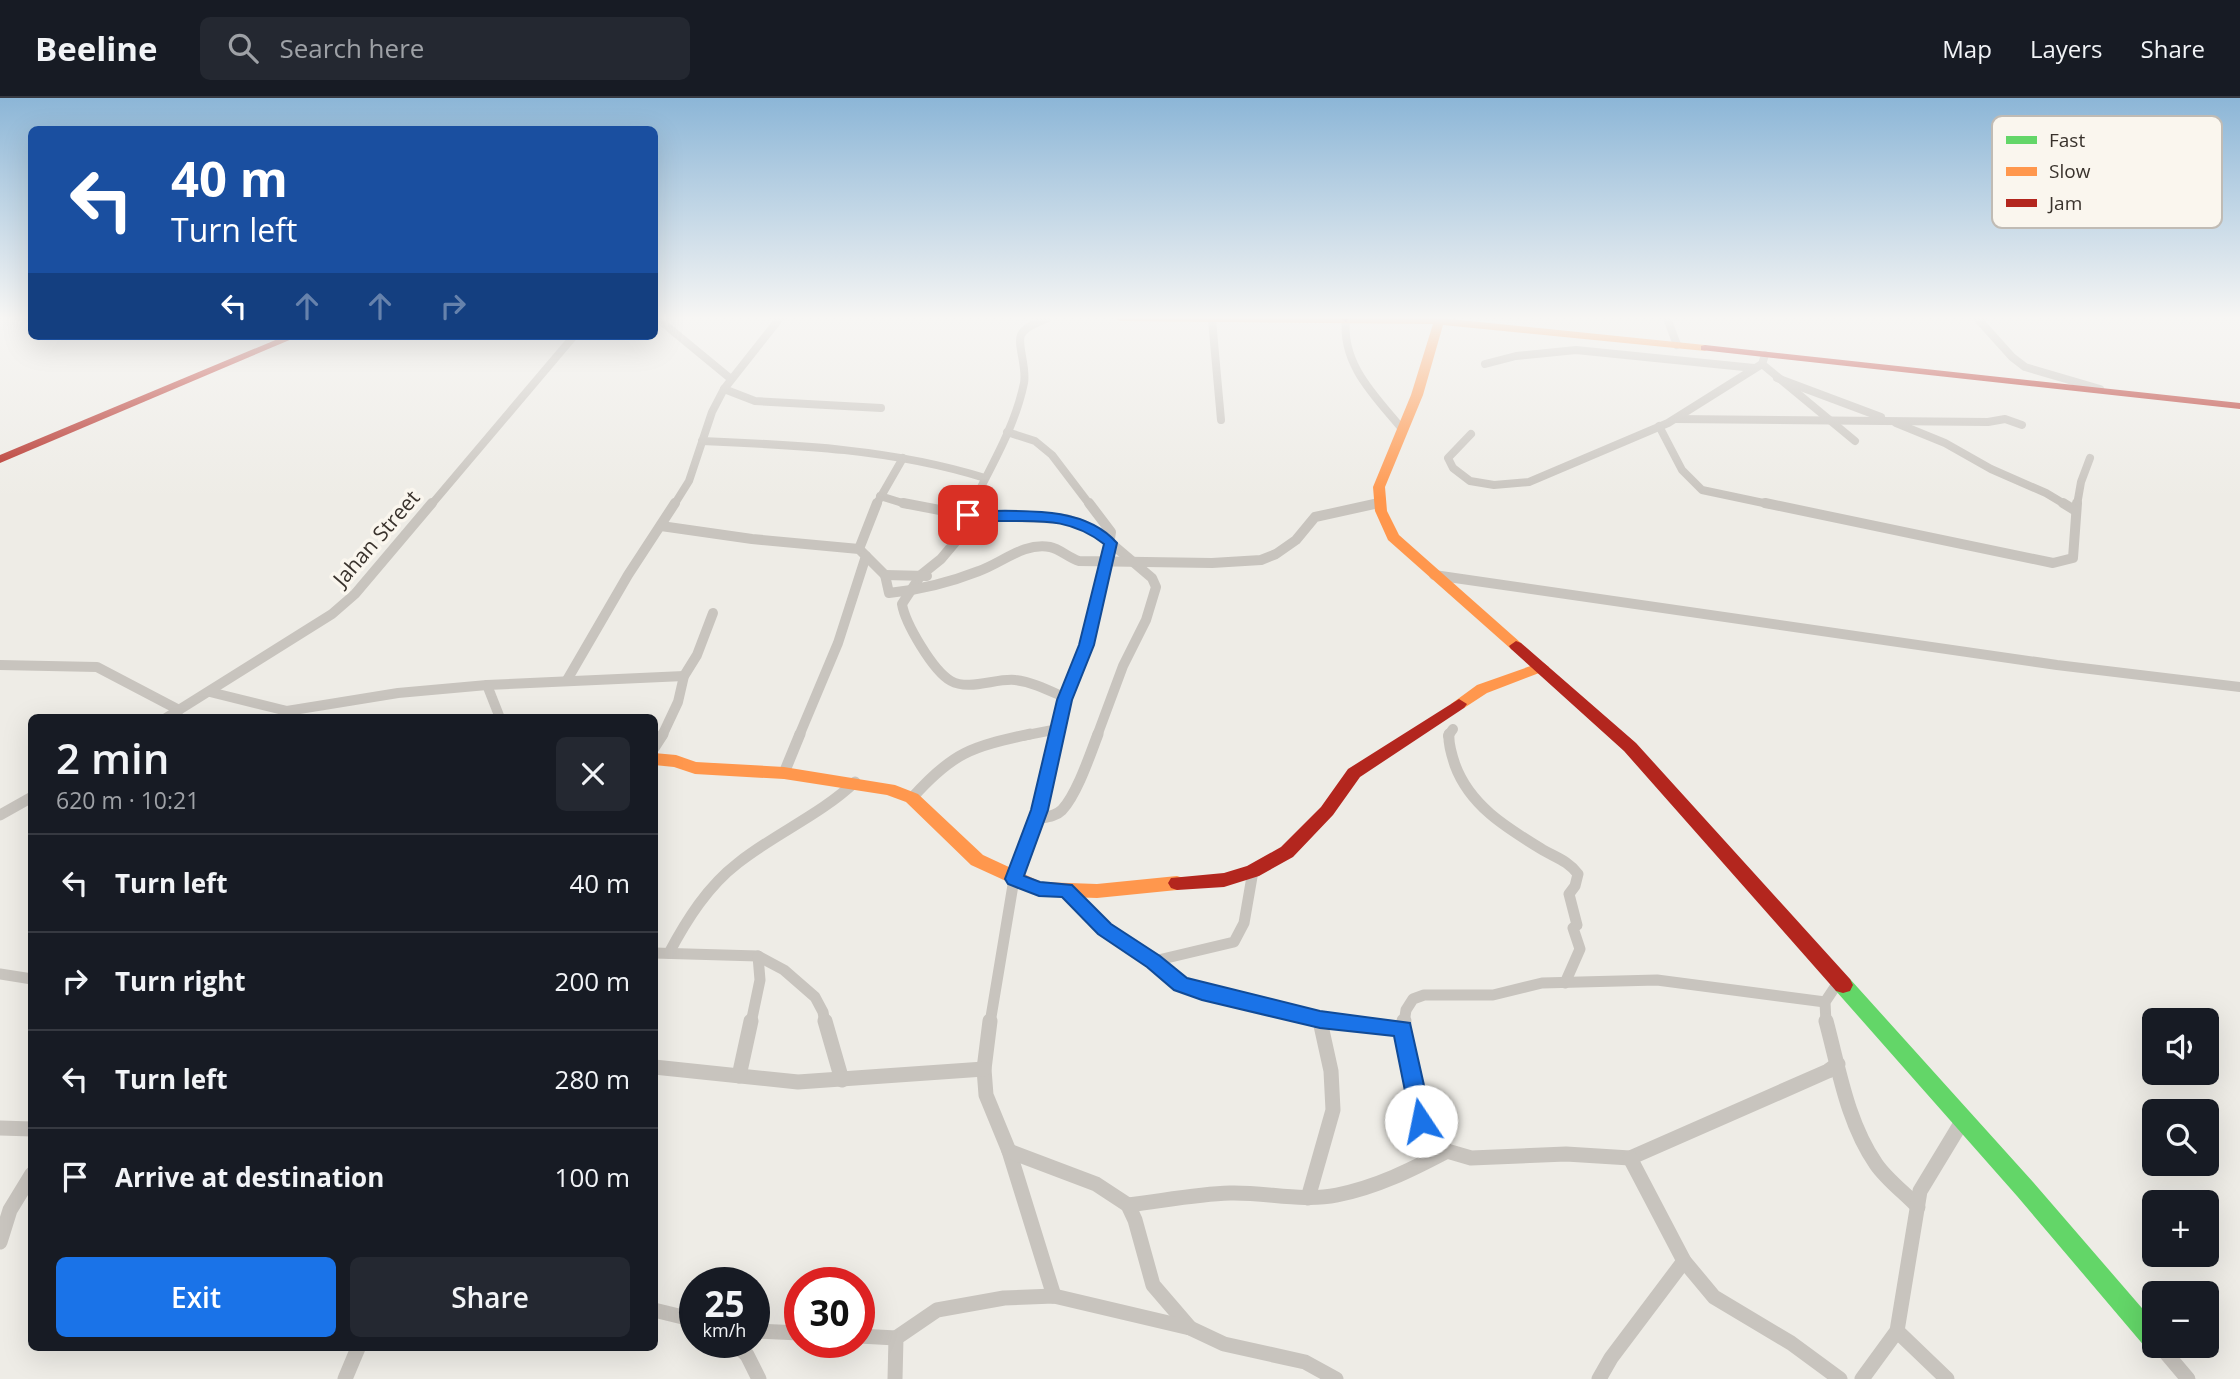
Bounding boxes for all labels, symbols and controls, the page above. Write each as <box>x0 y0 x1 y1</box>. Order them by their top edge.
search box <box>200 17 690 80</box>
text: Beeline <box>35 26 158 71</box>
icon: search <box>224 29 262 67</box>
text: Search here <box>280 30 424 66</box>
text: Map <box>1942 32 1992 65</box>
text: Layers <box>2030 32 2103 65</box>
text: Share <box>2141 32 2205 65</box>
legend <box>1992 116 2222 228</box>
text: Fast <box>2049 127 2085 153</box>
text: 40 m <box>171 145 288 211</box>
icon: left <box>56 154 147 245</box>
text: Slow <box>2049 158 2091 184</box>
text: Jam <box>2047 190 2082 216</box>
text: Turn left <box>171 208 297 251</box>
icon: left <box>215 287 253 325</box>
icon: ahead <box>288 287 326 325</box>
icon: ahead <box>361 287 399 325</box>
icon: right <box>434 287 472 325</box>
street label: Jahan Street <box>325 484 426 594</box>
pin <box>938 485 998 545</box>
icon: arrive <box>949 496 987 534</box>
text: 2 min <box>56 729 169 786</box>
button: close <box>556 737 630 811</box>
text: 620 m · 10:21 <box>56 784 199 816</box>
icon: left <box>56 864 94 902</box>
text: Turn left <box>115 865 227 901</box>
text: 40 m <box>569 865 630 901</box>
icon: right <box>56 962 94 1000</box>
text: Turn right <box>115 963 246 999</box>
text: 200 m <box>555 963 630 999</box>
map controls <box>2142 1008 2219 1358</box>
button: sound <box>2142 1008 2219 1085</box>
icon: left <box>56 1060 94 1098</box>
text: Turn left <box>115 1061 227 1097</box>
text: 280 m <box>555 1061 630 1097</box>
position arrow <box>1384 1084 1458 1158</box>
button: search <box>2142 1099 2219 1176</box>
icon: arrive <box>56 1158 94 1196</box>
text: Arrive at destination <box>115 1159 384 1195</box>
text: 100 m <box>555 1159 630 1195</box>
button: + <box>2142 1190 2219 1267</box>
button: Exit <box>56 1257 336 1337</box>
button: Share <box>350 1257 630 1337</box>
speed limit sign: 30 <box>784 1267 875 1358</box>
text: 25 <box>704 1280 745 1327</box>
button: − <box>2142 1281 2219 1358</box>
text: km/h <box>703 1318 746 1342</box>

